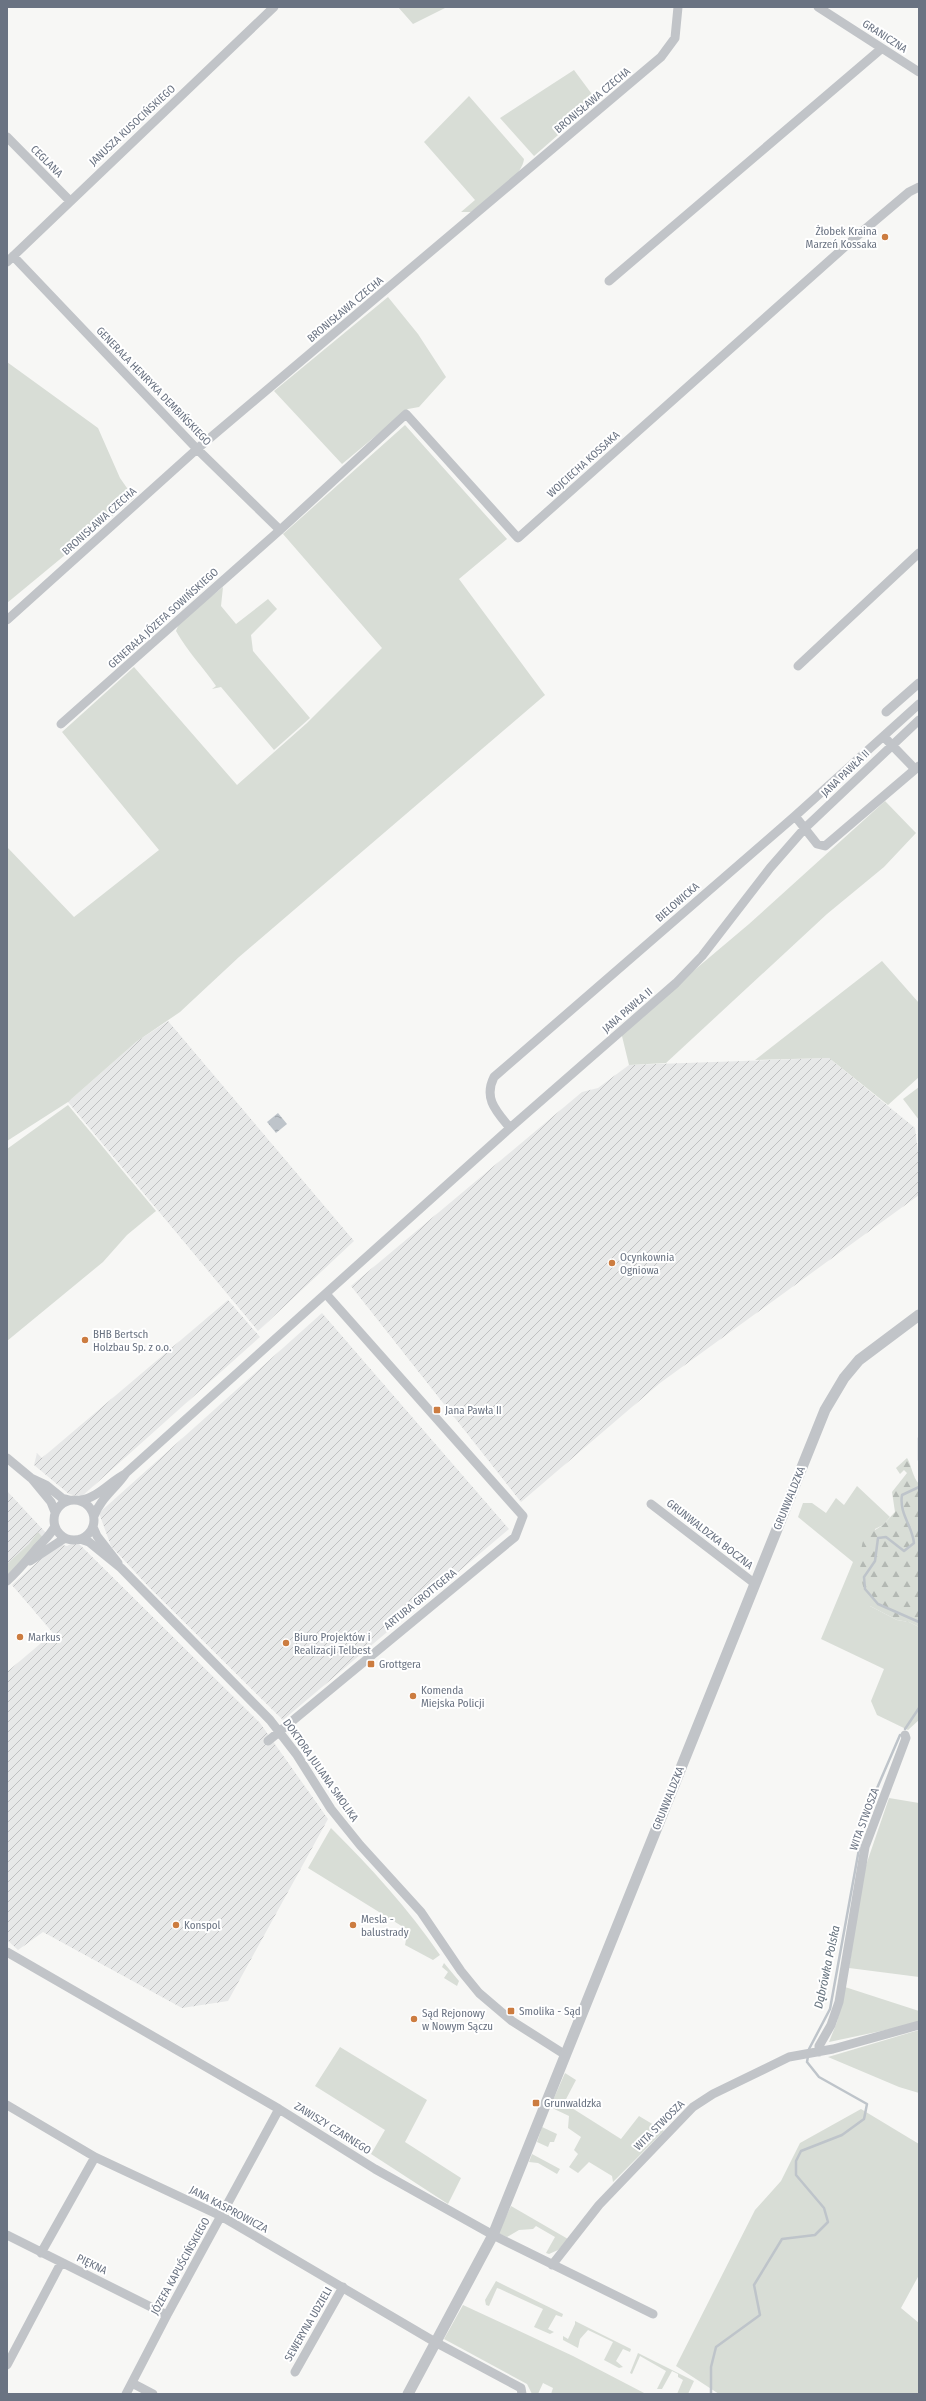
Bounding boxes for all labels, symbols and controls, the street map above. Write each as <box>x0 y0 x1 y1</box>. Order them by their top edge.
street label: GRANICZNA <box>860 17 910 56</box>
street label: BRONISŁAWA CZECHA <box>552 65 633 136</box>
street label: JANUSZA KUSOCIŃSKIEGO <box>86 81 178 169</box>
street label: CEGLANA <box>28 143 66 180</box>
place label: Żłobek Kraina Marzeń Kossaka <box>806 224 877 251</box>
marker: Żłobek Kraina Marzeń Kossaka <box>880 232 890 242</box>
street label: BRONISŁAWA CZECHA <box>305 274 386 345</box>
street label: GENERAŁA HENRYKA DEMBIŃSKIEGO <box>93 324 215 448</box>
street label: WOJCIECHA KOSSAKA <box>544 428 622 500</box>
street label: BRONISŁAWA CZECHA <box>60 485 139 558</box>
street label: GENERAŁA JÓZEFA SOWIŃSKIEGO <box>105 565 221 671</box>
street label: JANA PAWŁA II <box>818 747 872 800</box>
street label: BIELOWICKA <box>653 880 702 925</box>
street label: JANA PAWŁA II <box>600 985 655 1036</box>
place label: Ocynkownia Ogniowa <box>620 1251 674 1277</box>
marker: Ocynkownia Ogniowa <box>607 1258 617 1268</box>
place label: BHB Bertsch Holzbau Sp. z o.o. <box>93 1328 171 1354</box>
marker: BHB Bertsch Holzbau Sp. z o.o. <box>80 1335 90 1345</box>
place label: Jana Pawła II <box>445 1404 502 1417</box>
marker: Jana Pawła II <box>432 1405 442 1415</box>
street label: GRUNWALDZKA <box>771 1464 808 1532</box>
street label: GRUNWALDZKA BOCZNA <box>664 1497 756 1572</box>
street label: ARTURA GROTTGERA <box>382 1566 459 1633</box>
place label: Markus <box>28 1631 61 1644</box>
place label: Biuro Projektów i Realizacji Telbest <box>294 1631 371 1657</box>
marker: Markus <box>15 1632 25 1642</box>
marker: Biuro Projektów i Realizacji Telbest <box>281 1638 291 1648</box>
place label: Grottgera <box>379 1658 421 1671</box>
marker: Grottgera <box>366 1659 376 1669</box>
place label: Komenda Miejska Policji <box>421 1684 485 1710</box>
marker: Komenda Miejska Policji <box>408 1691 418 1701</box>
street label: DOKTORA JULIANA SMOLIKA <box>280 1716 361 1824</box>
street label: GRUNWALDZKA <box>650 1764 687 1832</box>
street label: WITA STWOSZA <box>847 1786 882 1852</box>
place label: Mesla - balustrady <box>361 1913 409 1939</box>
place label: Konspol <box>184 1919 221 1932</box>
marker: Konspol <box>171 1920 181 1930</box>
marker: Mesla - balustrady <box>348 1920 358 1930</box>
water label: Dąbrówka Polska <box>811 1924 843 2010</box>
place label: Smolika - Sąd <box>519 2005 581 2018</box>
marker: Smolika - Sąd <box>506 2006 516 2016</box>
place label: Sąd Rejonowy w Nowym Sączu <box>422 2007 493 2033</box>
marker: Sąd Rejonowy w Nowym Sączu <box>409 2014 419 2024</box>
place label: Grunwaldzka <box>544 2097 601 2110</box>
street label: WITA STWOSZA <box>632 2097 687 2153</box>
marker: Grunwaldzka <box>531 2098 541 2108</box>
street label: ZAWISZY CZARNEGO <box>292 2100 374 2157</box>
street label: JANA KASPROWICZA <box>187 2183 270 2236</box>
street label: JÓZEFA KAPUŚCIŃSKIEGO <box>147 2215 213 2317</box>
street label: PIĘKNA <box>75 2252 109 2277</box>
street label: SEWERYNA UDZIELI <box>282 2285 335 2364</box>

